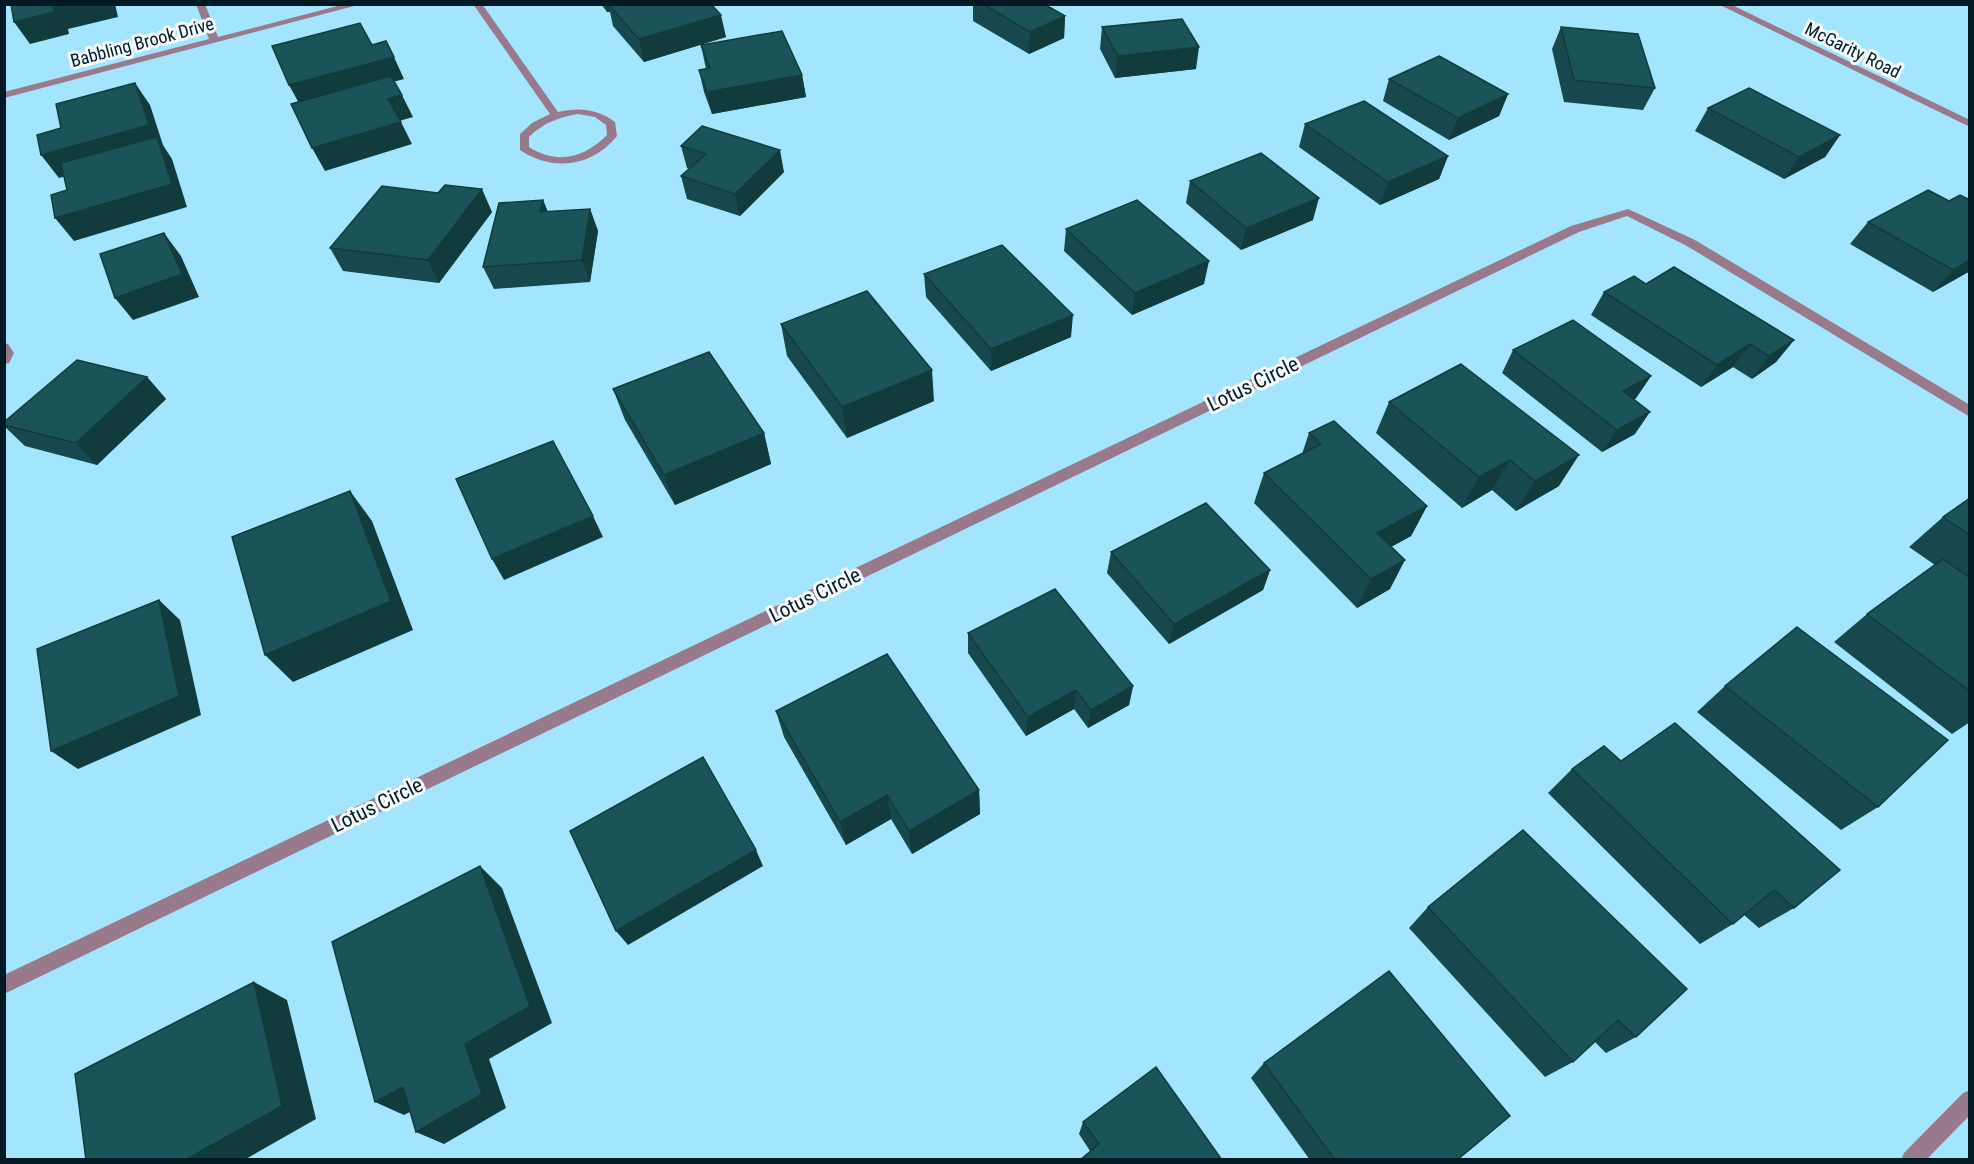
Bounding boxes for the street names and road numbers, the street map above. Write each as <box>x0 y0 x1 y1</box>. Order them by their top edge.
street label: Babbling Brook Drive <box>68 13 216 71</box>
street label: McGarity Road <box>1802 18 1904 82</box>
street label: Lotus Circle <box>1203 352 1303 416</box>
street label: Lotus Circle <box>765 563 865 627</box>
street label: Lotus Circle <box>327 773 427 837</box>

